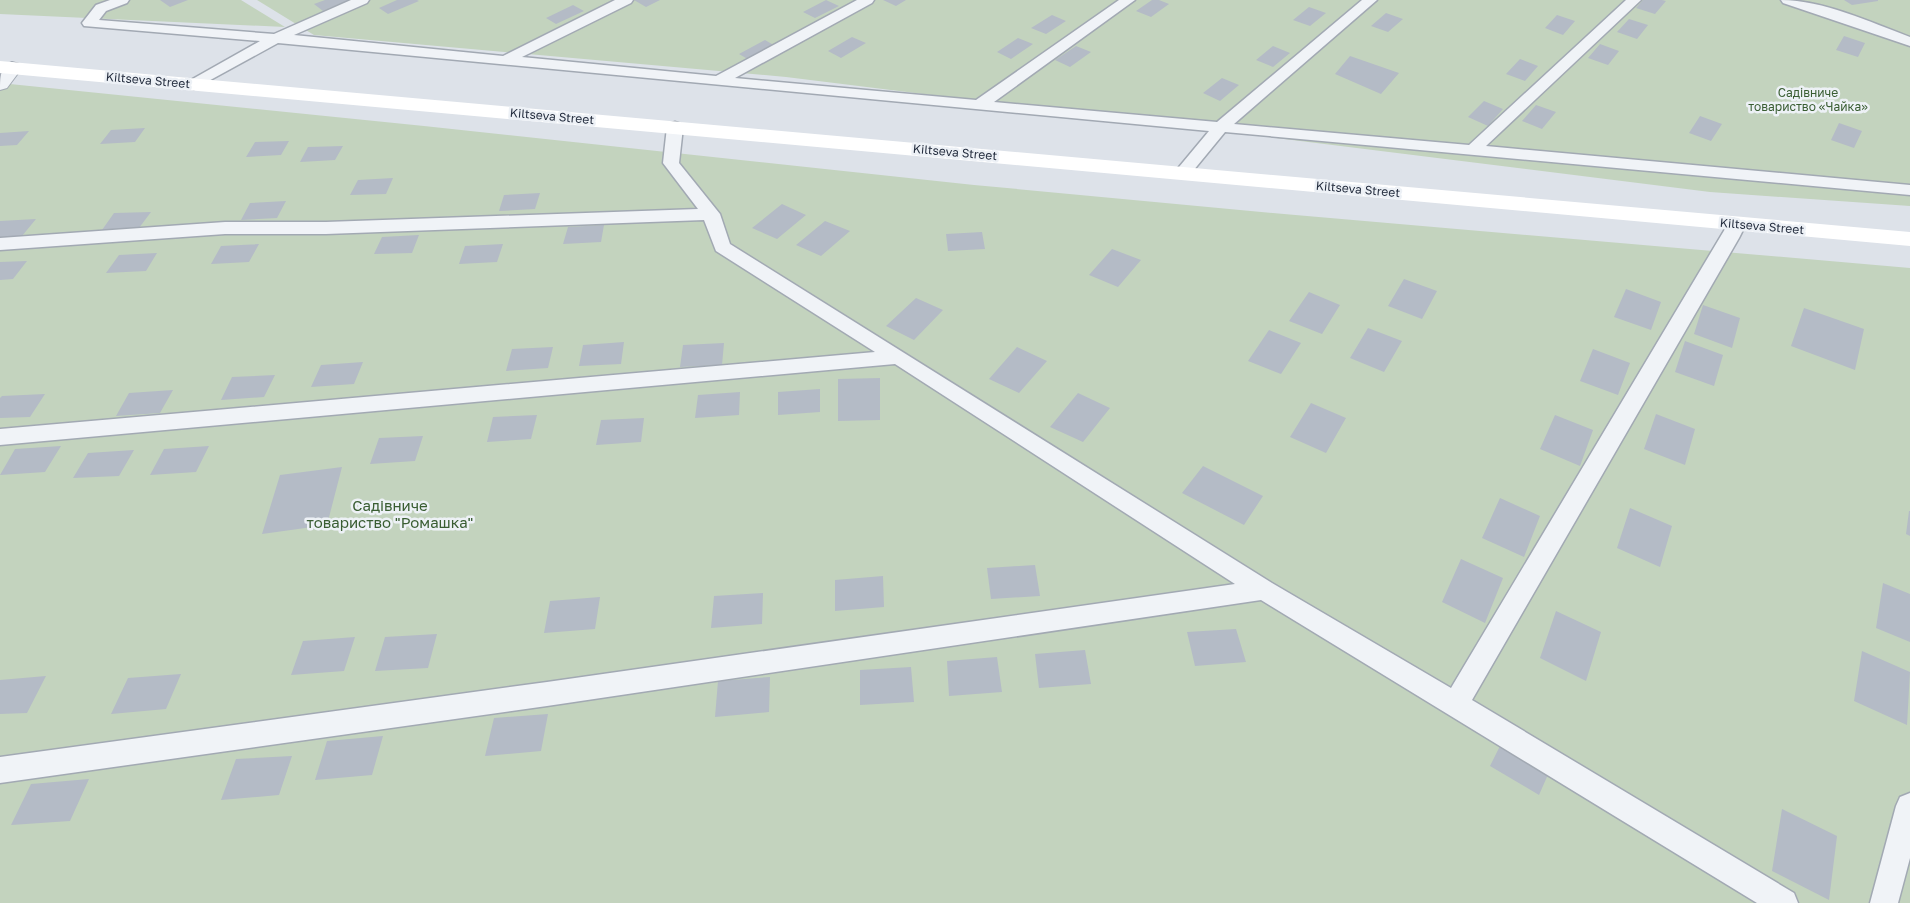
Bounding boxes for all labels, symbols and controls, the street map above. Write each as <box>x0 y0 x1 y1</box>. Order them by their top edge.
street label: Kiltseva Street <box>105 69 191 91</box>
park label: Садівниче товариство «Чайка» <box>1748 85 1868 114</box>
street label: Kiltseva Street <box>509 105 595 127</box>
street label: Kiltseva Street <box>912 141 998 163</box>
street label: Kiltseva Street <box>1315 178 1401 200</box>
street label: Kiltseva Street <box>1719 215 1805 237</box>
park label: Садівниче товариство "Ромашка" <box>307 496 473 531</box>

